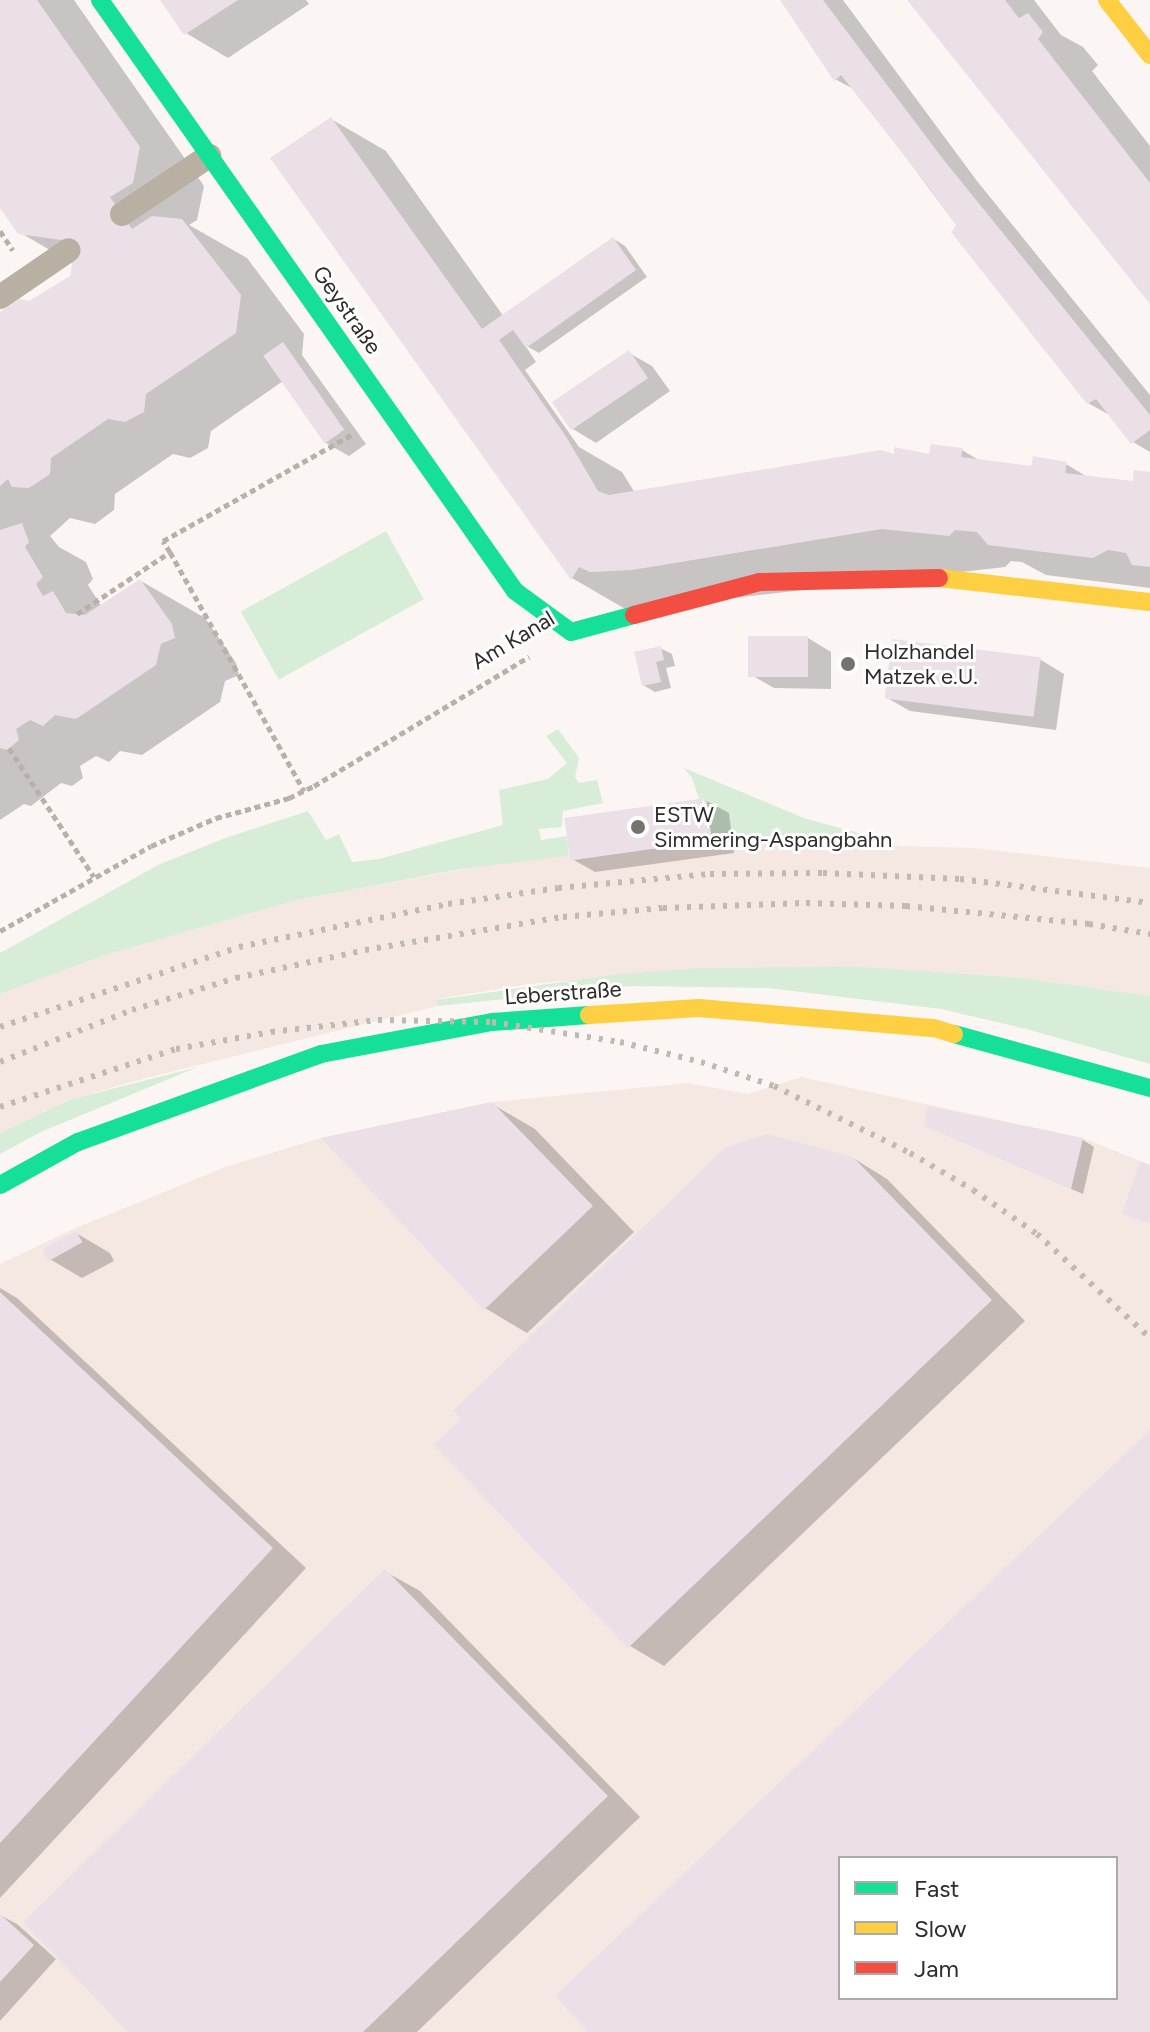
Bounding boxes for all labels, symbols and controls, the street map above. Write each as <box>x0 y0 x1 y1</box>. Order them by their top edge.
street label: Geystraße <box>307 261 387 359</box>
street label: Am Kanal <box>467 605 559 675</box>
place label: Holzhandel Matzek e.U. <box>864 638 978 690</box>
marker: Holzhandel Matzek e.U. <box>839 655 857 673</box>
place label: ESTW Simmering-Aspangbahn <box>654 801 892 852</box>
marker: ESTW Simmering-Aspangbahn <box>629 818 647 836</box>
street label: Leberstraße <box>504 976 622 1010</box>
legend <box>838 1856 1118 2000</box>
text: Fast <box>914 1874 959 1903</box>
text: Slow <box>914 1914 966 1943</box>
text: Jam <box>914 1954 959 1983</box>

